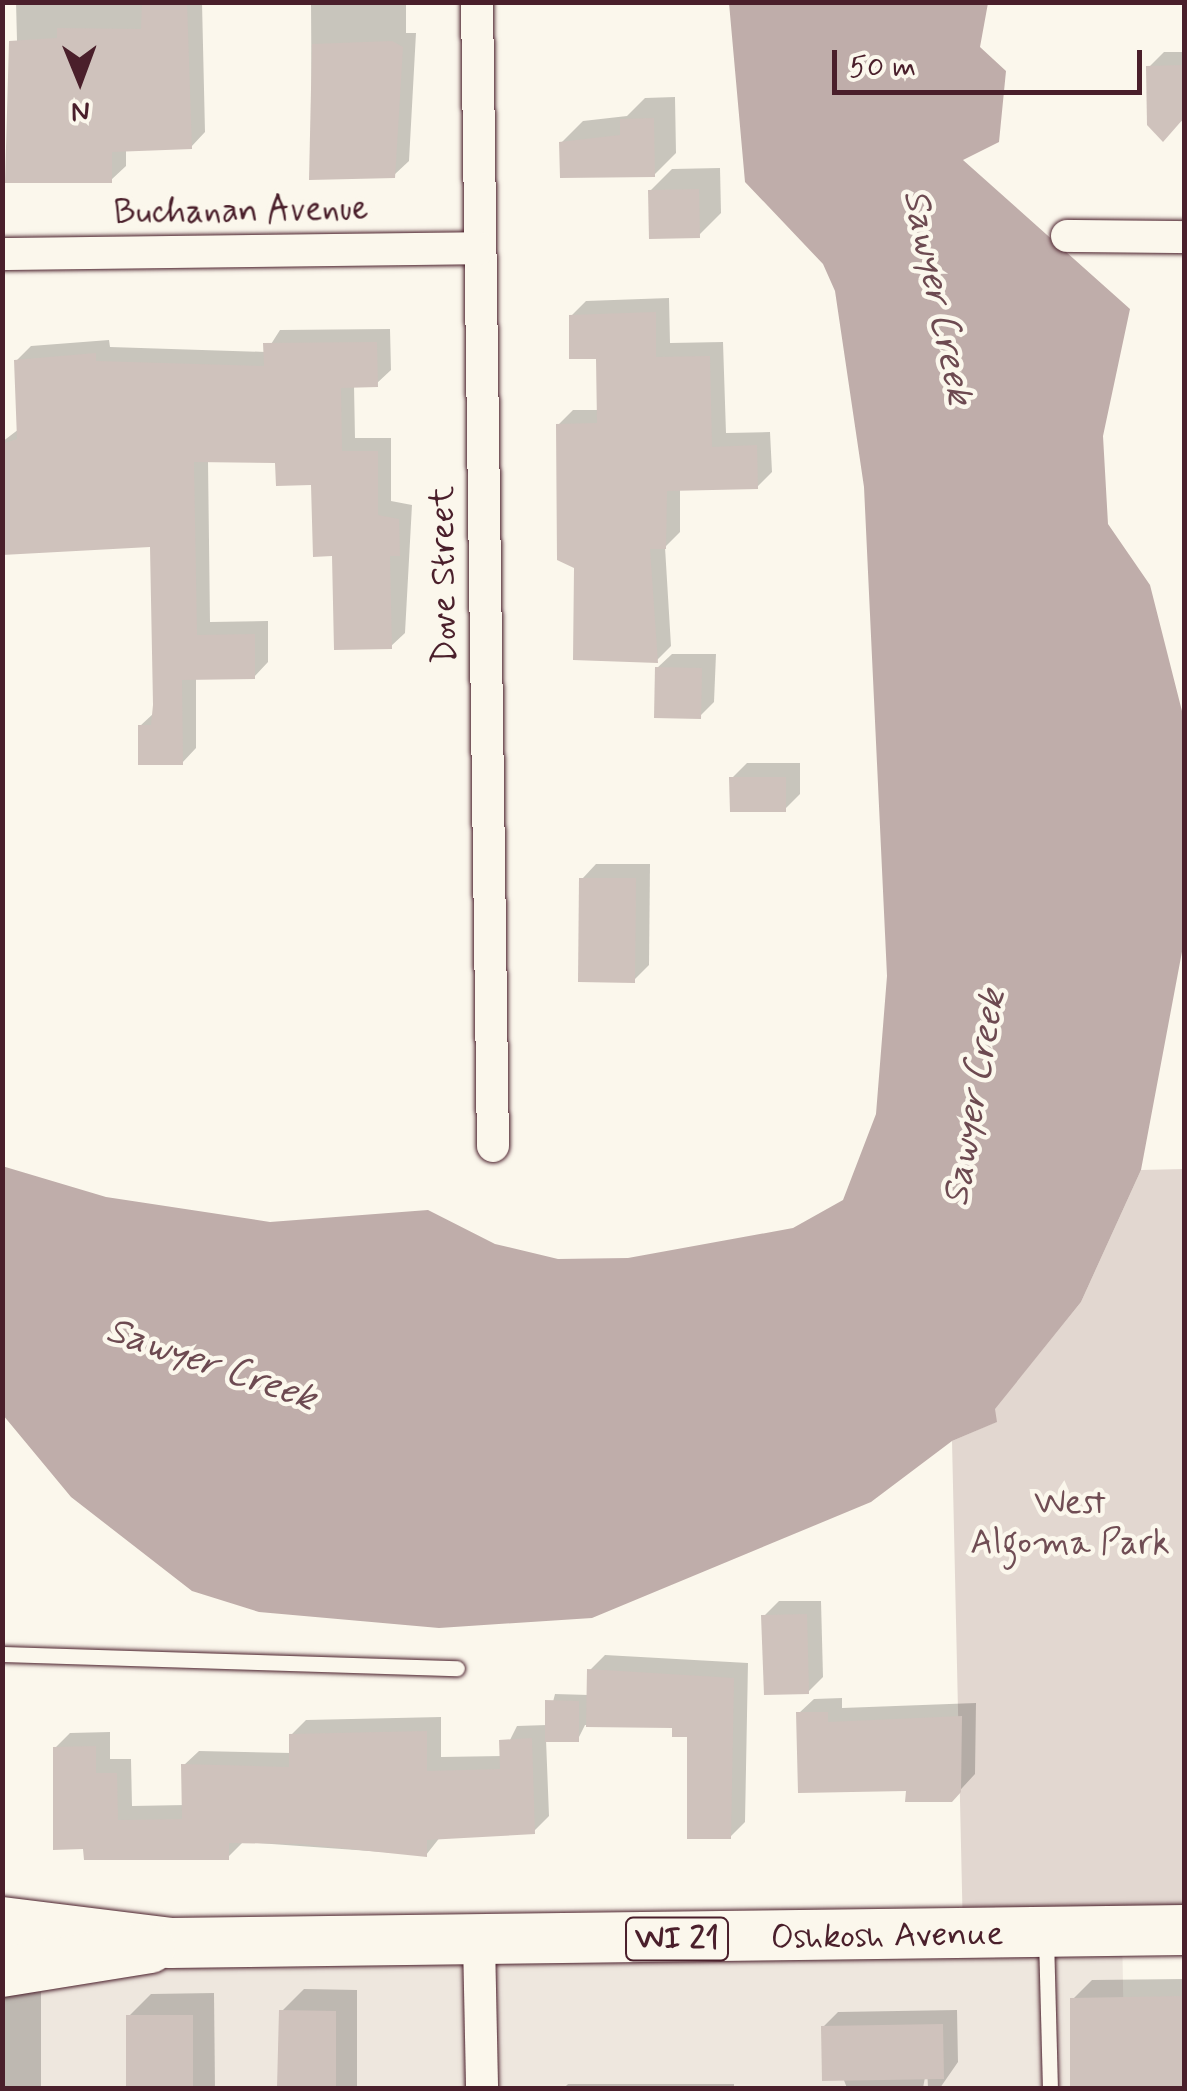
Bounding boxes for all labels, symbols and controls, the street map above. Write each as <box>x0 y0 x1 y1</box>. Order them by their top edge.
north arrow <box>30 30 130 130</box>
scale bar <box>837 30 1147 92</box>
text: 50 m <box>849 48 916 87</box>
text: N <box>71 92 90 129</box>
water label: Sawyer Creek <box>892 184 982 410</box>
street label: Buchanan Avenue <box>109 188 373 234</box>
street label: Dove Street <box>421 485 467 665</box>
water label: Sawyer Creek <box>933 985 1017 1211</box>
water label: Sawyer Creek <box>99 1307 323 1423</box>
park label: West Algoma Park <box>970 1482 1170 1564</box>
road number: WI 21 <box>624 1912 730 1966</box>
street label: Oshkosh Avenue <box>770 1913 1004 1959</box>

